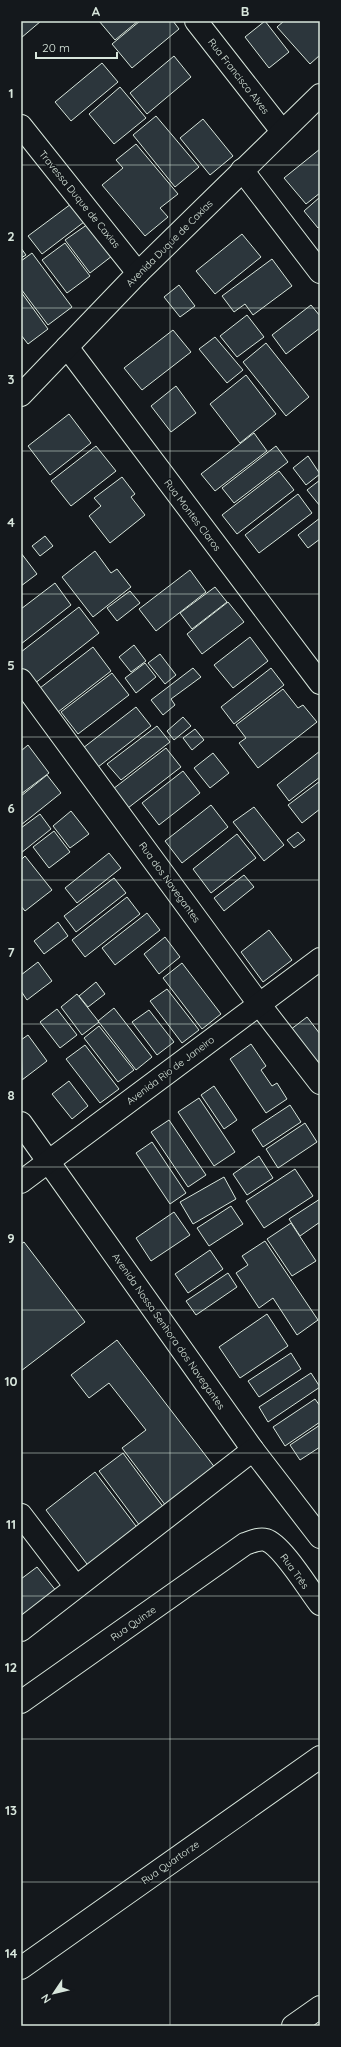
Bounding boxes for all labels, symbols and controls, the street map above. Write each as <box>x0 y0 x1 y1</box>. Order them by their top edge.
text: A <box>92 3 101 19</box>
text: B <box>241 3 249 19</box>
scale bar <box>36 34 117 60</box>
street label: Rua Francisco Alves <box>205 36 272 117</box>
text: 20 m <box>42 40 70 55</box>
text: 1 <box>8 85 14 101</box>
street label: Travessa Duque de Caxias <box>36 148 123 251</box>
street label: Avenida Duque de Caxias <box>123 197 216 290</box>
text: 2 <box>7 228 15 244</box>
text: 3 <box>8 371 15 387</box>
street label: Rua Montes Claros <box>161 477 224 554</box>
text: 4 <box>7 514 15 530</box>
text: 5 <box>7 657 15 673</box>
text: 6 <box>7 800 15 816</box>
street label: Rua dos Navegantes <box>136 839 203 925</box>
text: 7 <box>7 944 15 960</box>
street label: Avenida Rio de Janeiro <box>124 1033 217 1108</box>
text: 8 <box>7 1087 15 1103</box>
text: 9 <box>7 1230 15 1246</box>
street label: Avenida Nossa Senhora dos Navegantes <box>109 1251 228 1412</box>
text: 10 <box>4 1373 18 1389</box>
text: 11 <box>6 1516 16 1532</box>
street label: Rua Três <box>277 1551 312 1592</box>
street label: Rua Quinze <box>108 1603 159 1644</box>
text: 12 <box>5 1659 17 1675</box>
text: 13 <box>5 1802 17 1818</box>
street label: Rua Quartorze <box>139 1837 202 1887</box>
text: 14 <box>5 1945 18 1961</box>
north arrow <box>34 1973 74 2013</box>
text: N <box>38 1991 54 2006</box>

